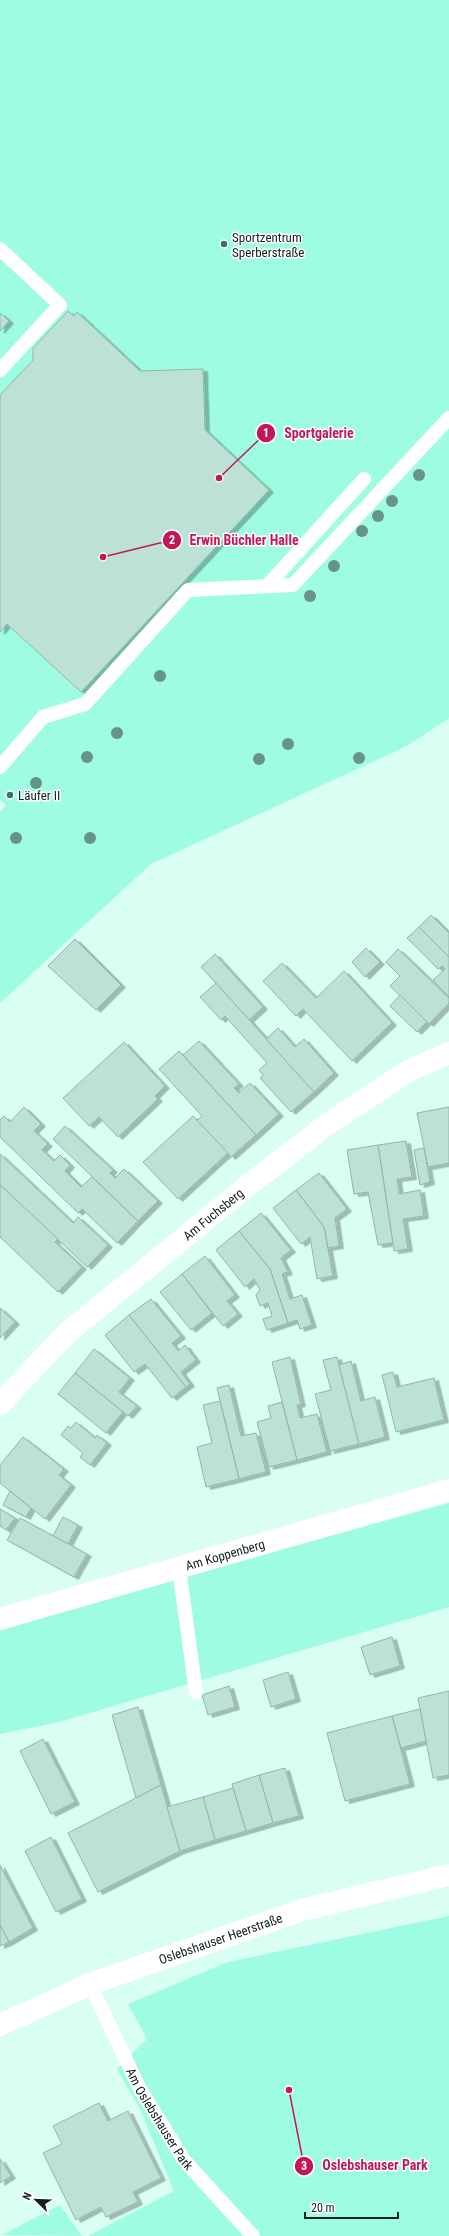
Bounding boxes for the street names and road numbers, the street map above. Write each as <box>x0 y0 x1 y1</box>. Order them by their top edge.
street label: Am Fuchsberg <box>180 1185 246 1243</box>
street label: Am Koppenberg <box>184 1536 266 1573</box>
street label: Oslebshauser Heerstraße <box>157 1910 284 1967</box>
street label: Am Oslebshauser Park <box>124 2065 197 2173</box>

